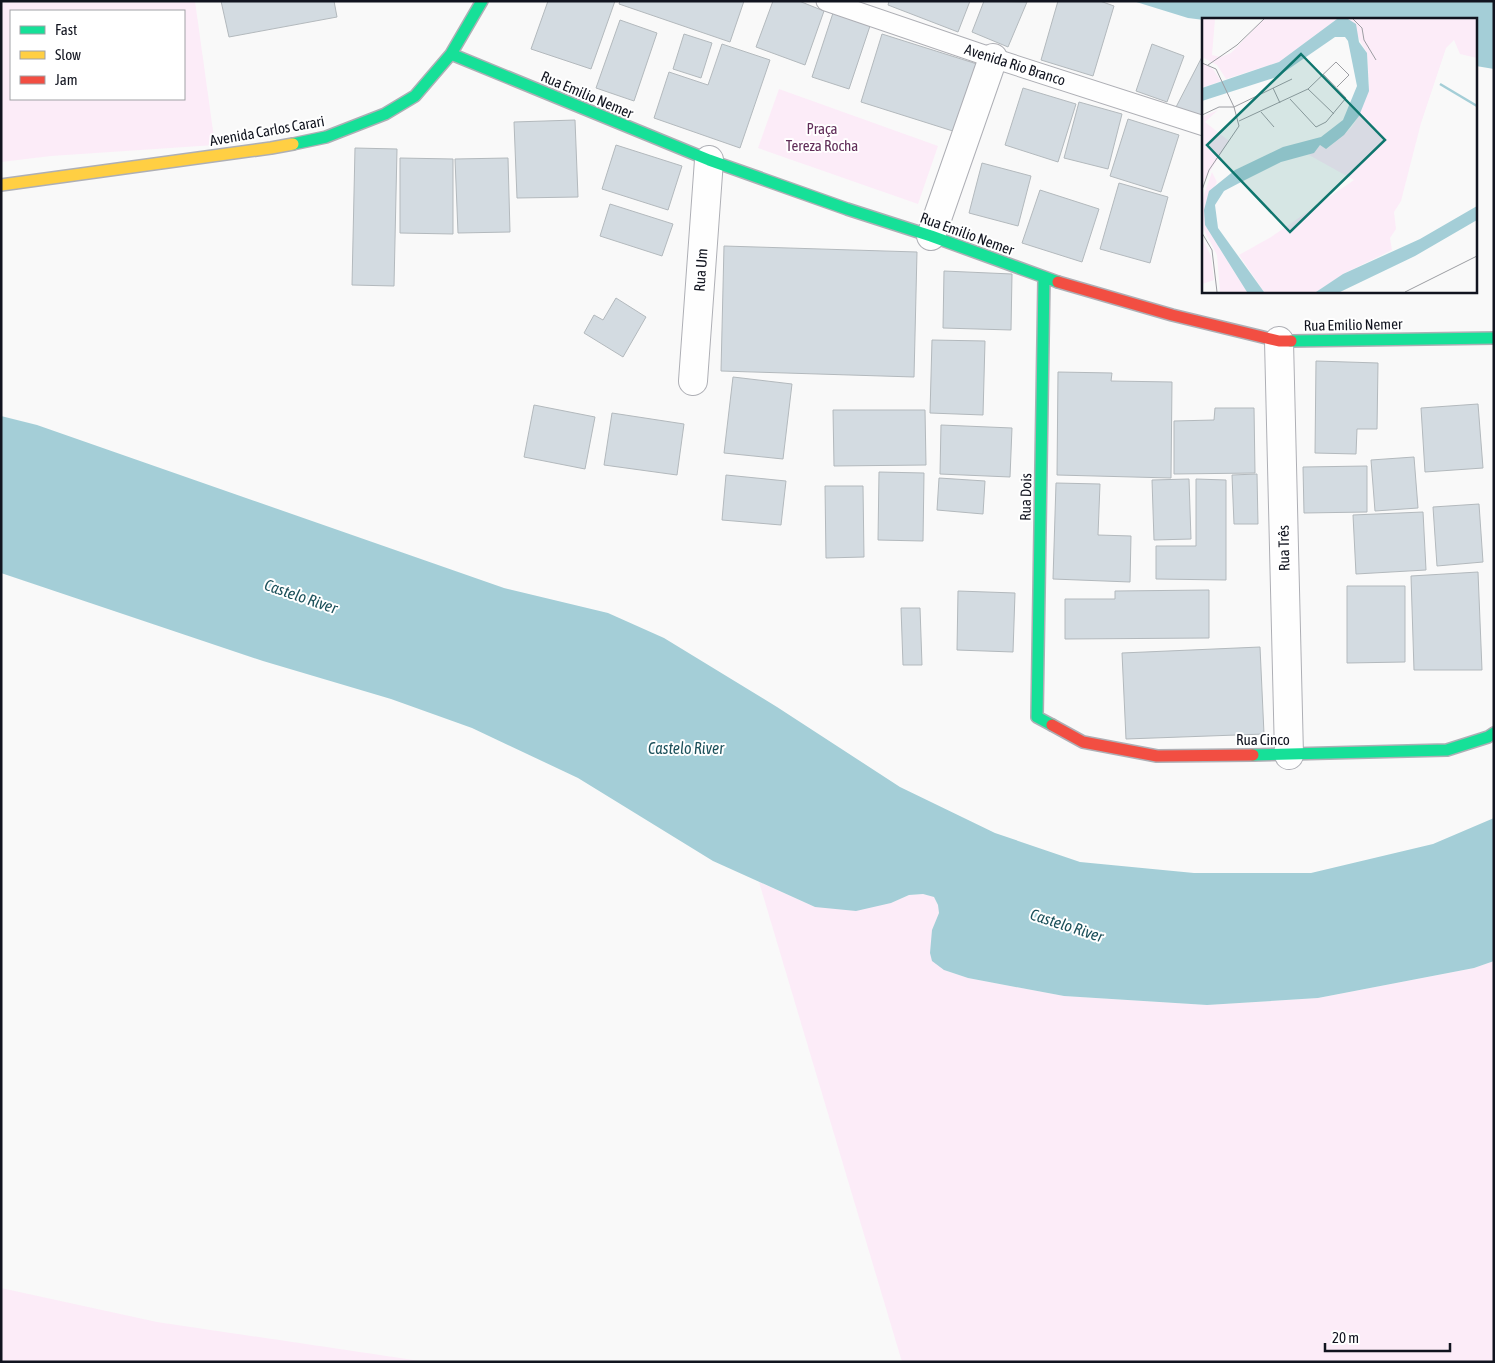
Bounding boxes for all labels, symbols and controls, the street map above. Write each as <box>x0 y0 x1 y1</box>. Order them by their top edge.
legend <box>10 10 185 100</box>
inset map <box>1202 18 1478 292</box>
text: Fast <box>55 21 77 38</box>
street label: Avenida Rio Branco <box>963 40 1068 89</box>
text: Slow <box>55 46 81 63</box>
street label: Rua Emilio Nemer <box>538 67 636 122</box>
text: Jam <box>55 71 78 88</box>
street label: Avenida Carlos Carari <box>208 112 326 149</box>
park label: Praça Tereza Rocha <box>786 120 858 154</box>
street label: Rua Emilio Nemer <box>918 209 1017 259</box>
street label: Rua Um <box>691 248 710 292</box>
street label: Rua Emilio Nemer <box>1304 315 1403 334</box>
street label: Rua Dois <box>1017 473 1034 521</box>
street label: Rua Três <box>1275 525 1292 571</box>
water label: Castelo River <box>262 575 341 617</box>
street label: Rua Cinco <box>1236 731 1290 748</box>
water label: Castelo River <box>648 739 725 757</box>
water label: Castelo River <box>1028 905 1107 946</box>
scale bar <box>1325 1320 1450 1352</box>
text: 20 m <box>1332 1329 1359 1346</box>

